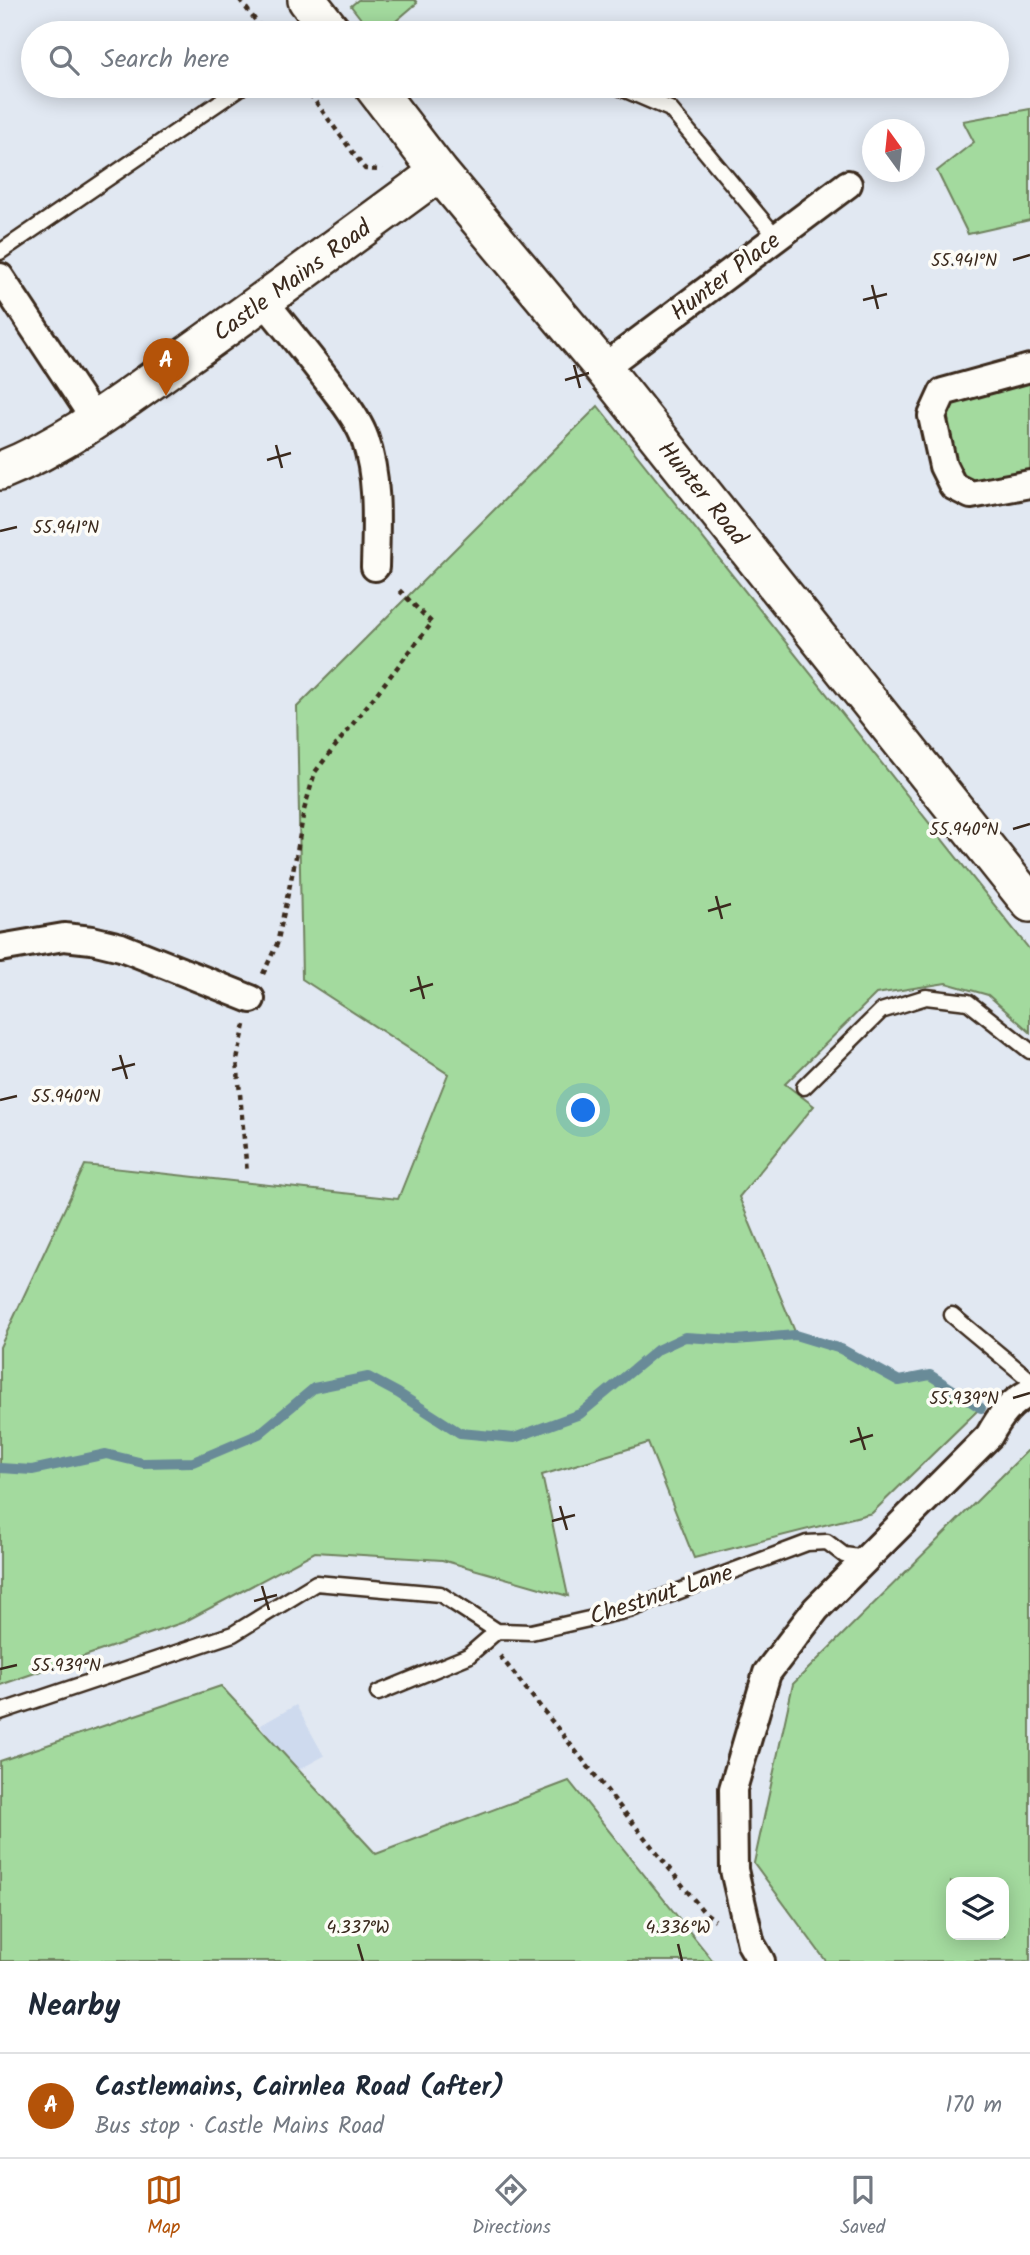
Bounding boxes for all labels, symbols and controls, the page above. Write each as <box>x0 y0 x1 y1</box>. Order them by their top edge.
search box <box>21 21 1009 98</box>
text: Search here <box>101 39 229 81</box>
icon: search <box>45 41 83 79</box>
north arrow <box>862 119 925 182</box>
street label: Castle Mains Road <box>205 210 381 352</box>
street label: Hunter Place <box>662 222 790 332</box>
text: 55.941°N <box>931 247 997 276</box>
pin: A <box>143 338 189 396</box>
street label: Hunter Road <box>647 433 757 556</box>
text: 55.941°N <box>33 514 99 543</box>
text: 55.940°N <box>929 816 999 845</box>
text: 55.940°N <box>31 1083 101 1112</box>
your location <box>566 1093 600 1127</box>
text: 55.939°N <box>929 1385 999 1414</box>
street label: Chestnut Lane <box>585 1554 738 1637</box>
text: 55.939°N <box>31 1652 101 1681</box>
map controls <box>946 1877 1009 1940</box>
button: layers <box>946 1877 1009 1940</box>
text: 4.337°W <box>326 1914 390 1943</box>
text: 4.336°W <box>646 1914 710 1943</box>
text: Nearby <box>28 1983 120 2031</box>
text: Castlemains, Cairnlea Road (after) <box>95 2067 505 2109</box>
text: A <box>44 2088 58 2124</box>
text: 170 m <box>945 2088 1002 2124</box>
text: Bus stop · Castle Mains Road <box>95 2109 384 2145</box>
tab: Map <box>145 2171 183 2243</box>
tab: Directions <box>472 2171 551 2243</box>
tab: Saved <box>840 2171 885 2243</box>

